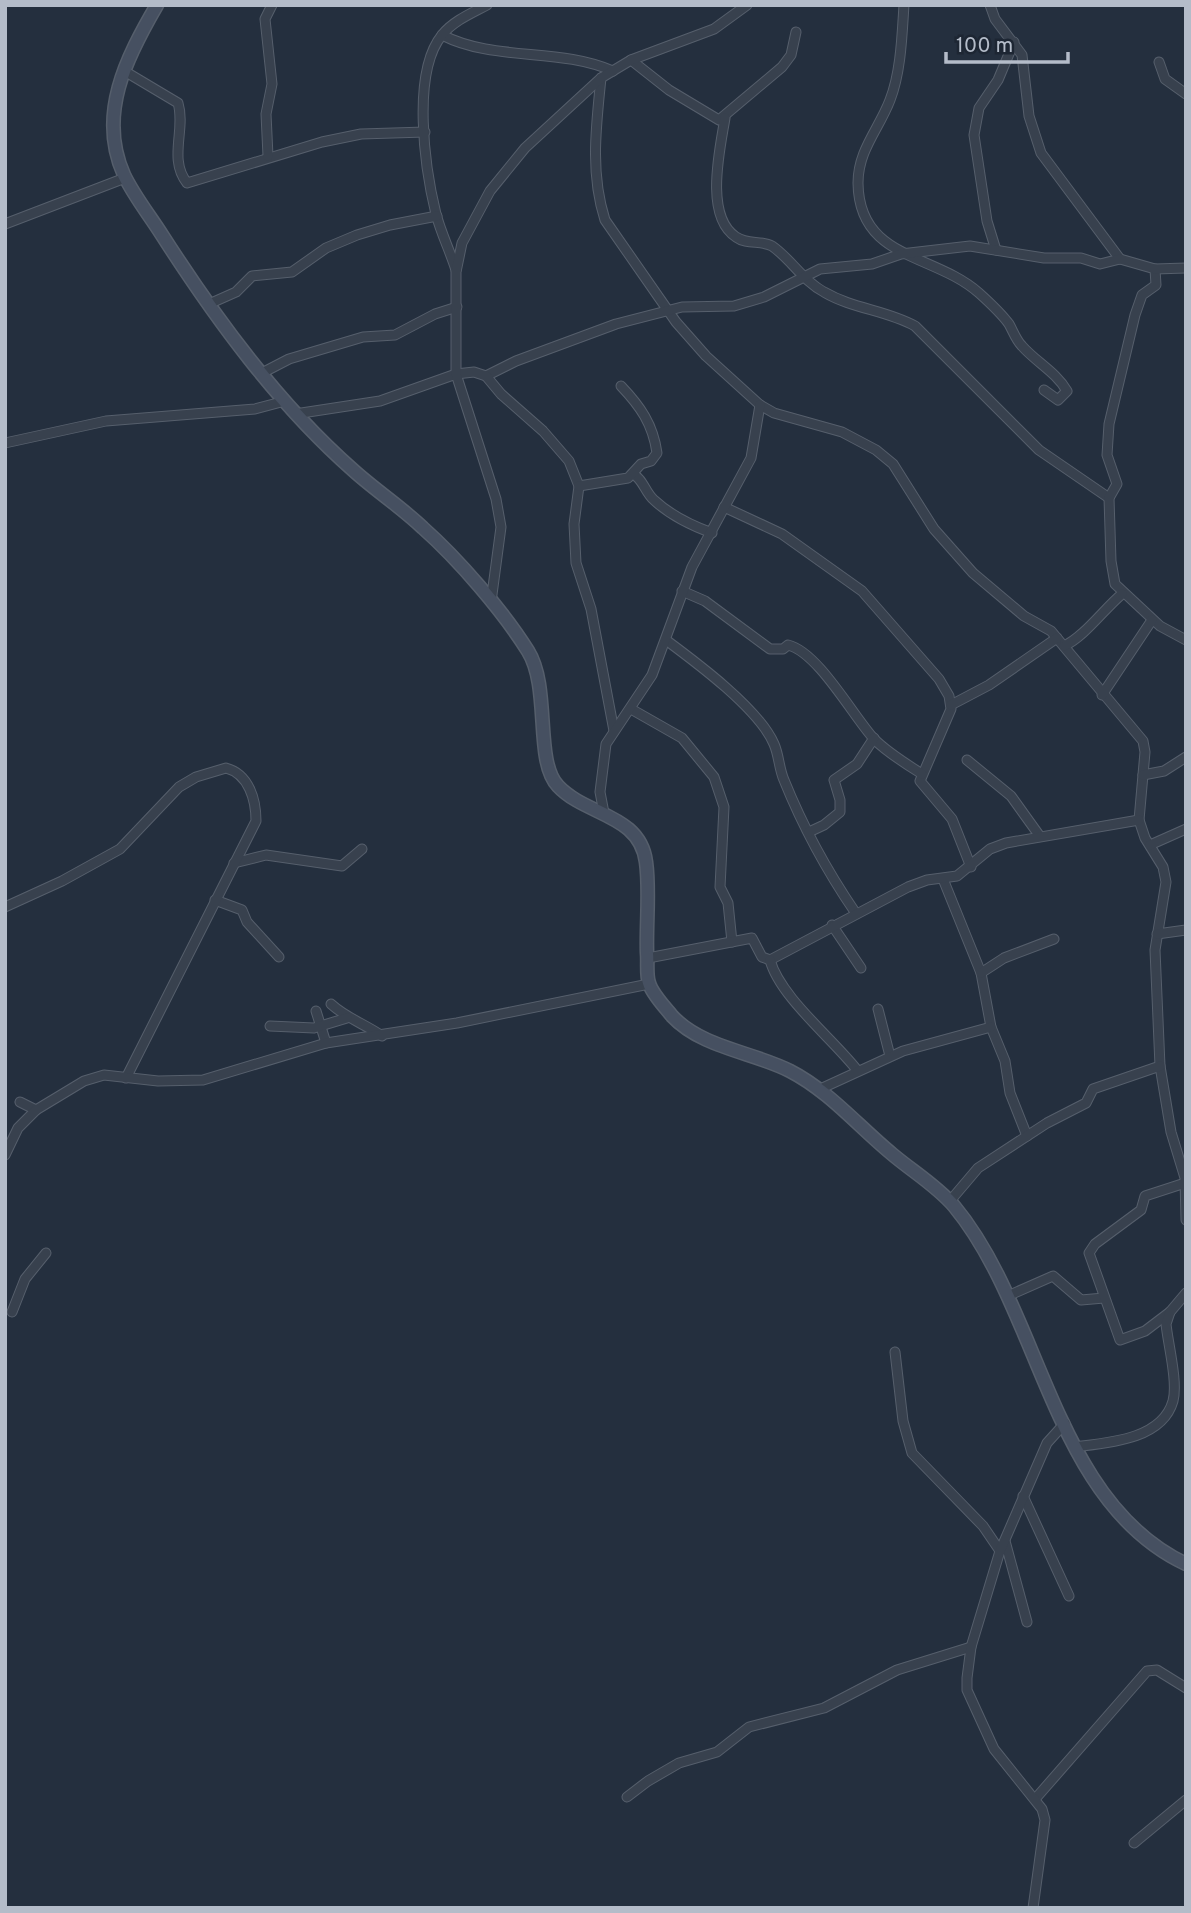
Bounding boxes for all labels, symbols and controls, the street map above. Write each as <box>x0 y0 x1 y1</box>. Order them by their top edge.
scale bar <box>946 21 1068 65</box>
text: 100 m <box>956 33 1013 60</box>

